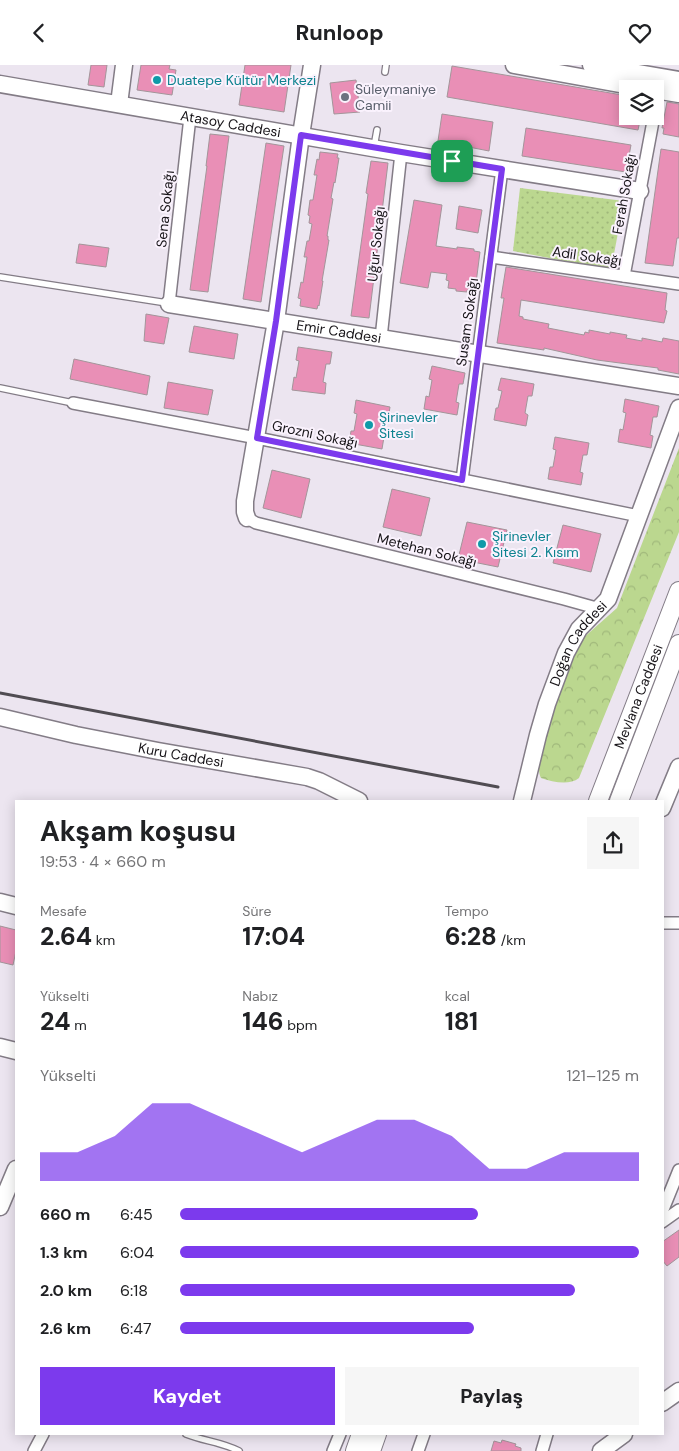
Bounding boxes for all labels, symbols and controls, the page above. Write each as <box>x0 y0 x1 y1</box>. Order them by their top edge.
text: Runloop <box>295 18 384 47</box>
icon: back <box>25 19 53 47</box>
icon: heart <box>626 19 654 47</box>
place label: Duatepe Kültür Merkezi <box>167 71 316 89</box>
marker: Duatepe Kültür Merkezi <box>151 74 163 86</box>
place label: Süleymaniye Camii <box>355 80 436 114</box>
map controls <box>619 80 664 125</box>
button: layers <box>619 80 664 125</box>
marker: Süleymaniye Camii <box>339 91 351 103</box>
street label: Atasoy Caddesi <box>179 106 282 141</box>
pin <box>431 140 473 182</box>
icon: arrive <box>438 147 466 175</box>
street label: Ferah Sokağı <box>608 152 640 236</box>
street label: Sena Sokağı <box>152 170 178 248</box>
street label: Uğur Sokağı <box>363 205 389 283</box>
street label: Adil Sokağı <box>551 242 623 270</box>
street label: Susam Sokağı <box>452 277 482 367</box>
street label: Emir Caddesi <box>295 316 383 347</box>
place label: Şirinevler Sitesi <box>379 408 438 442</box>
street label: Grozni Sokağı <box>271 416 359 452</box>
marker: Şirinevler Sitesi <box>363 419 375 431</box>
place label: Şirinevler Sitesi 2. Kısım <box>492 527 579 561</box>
street label: Metehan Sokağı <box>375 529 479 571</box>
marker: Şirinevler Sitesi 2. Kısım <box>476 538 488 550</box>
street label: Doğan Caddesi <box>545 597 611 689</box>
street label: Mevlana Caddesi <box>610 642 667 751</box>
street label: Kuru Caddesi <box>137 738 225 771</box>
text: Akşam koşusu <box>40 813 236 850</box>
button: share <box>587 817 639 869</box>
text: 19:53 · 4 × 660 m <box>40 851 166 872</box>
text: Mesafe <box>40 902 87 920</box>
text: Süre <box>242 902 271 920</box>
text: Tempo <box>445 902 489 920</box>
text: 2.64 <box>40 920 92 953</box>
text: 17:04 <box>242 920 305 953</box>
text: 6:28 <box>445 920 497 953</box>
text: km <box>92 931 115 949</box>
text: /km <box>497 931 526 949</box>
text: Yükselti <box>40 987 89 1005</box>
text: Nabız <box>242 987 278 1005</box>
text: kcal <box>445 987 470 1005</box>
text: 24 <box>40 1005 71 1038</box>
text: 146 <box>242 1005 284 1038</box>
text: 181 <box>445 1005 478 1038</box>
text: m <box>71 1016 87 1034</box>
text: bpm <box>284 1016 317 1034</box>
text: Yükselti <box>40 1065 96 1086</box>
text: 121–125 m <box>567 1065 639 1086</box>
text: 660 m <box>40 1204 90 1225</box>
text: 6:45 <box>120 1204 153 1225</box>
text: 1.3 km <box>40 1242 88 1263</box>
text: 6:04 <box>120 1242 154 1263</box>
text: 2.0 km <box>40 1280 92 1301</box>
text: 6:18 <box>120 1280 148 1301</box>
text: 2.6 km <box>40 1318 91 1339</box>
text: 6:47 <box>120 1318 152 1339</box>
button: Kaydet <box>40 1367 335 1425</box>
button: Paylaş <box>345 1367 639 1425</box>

